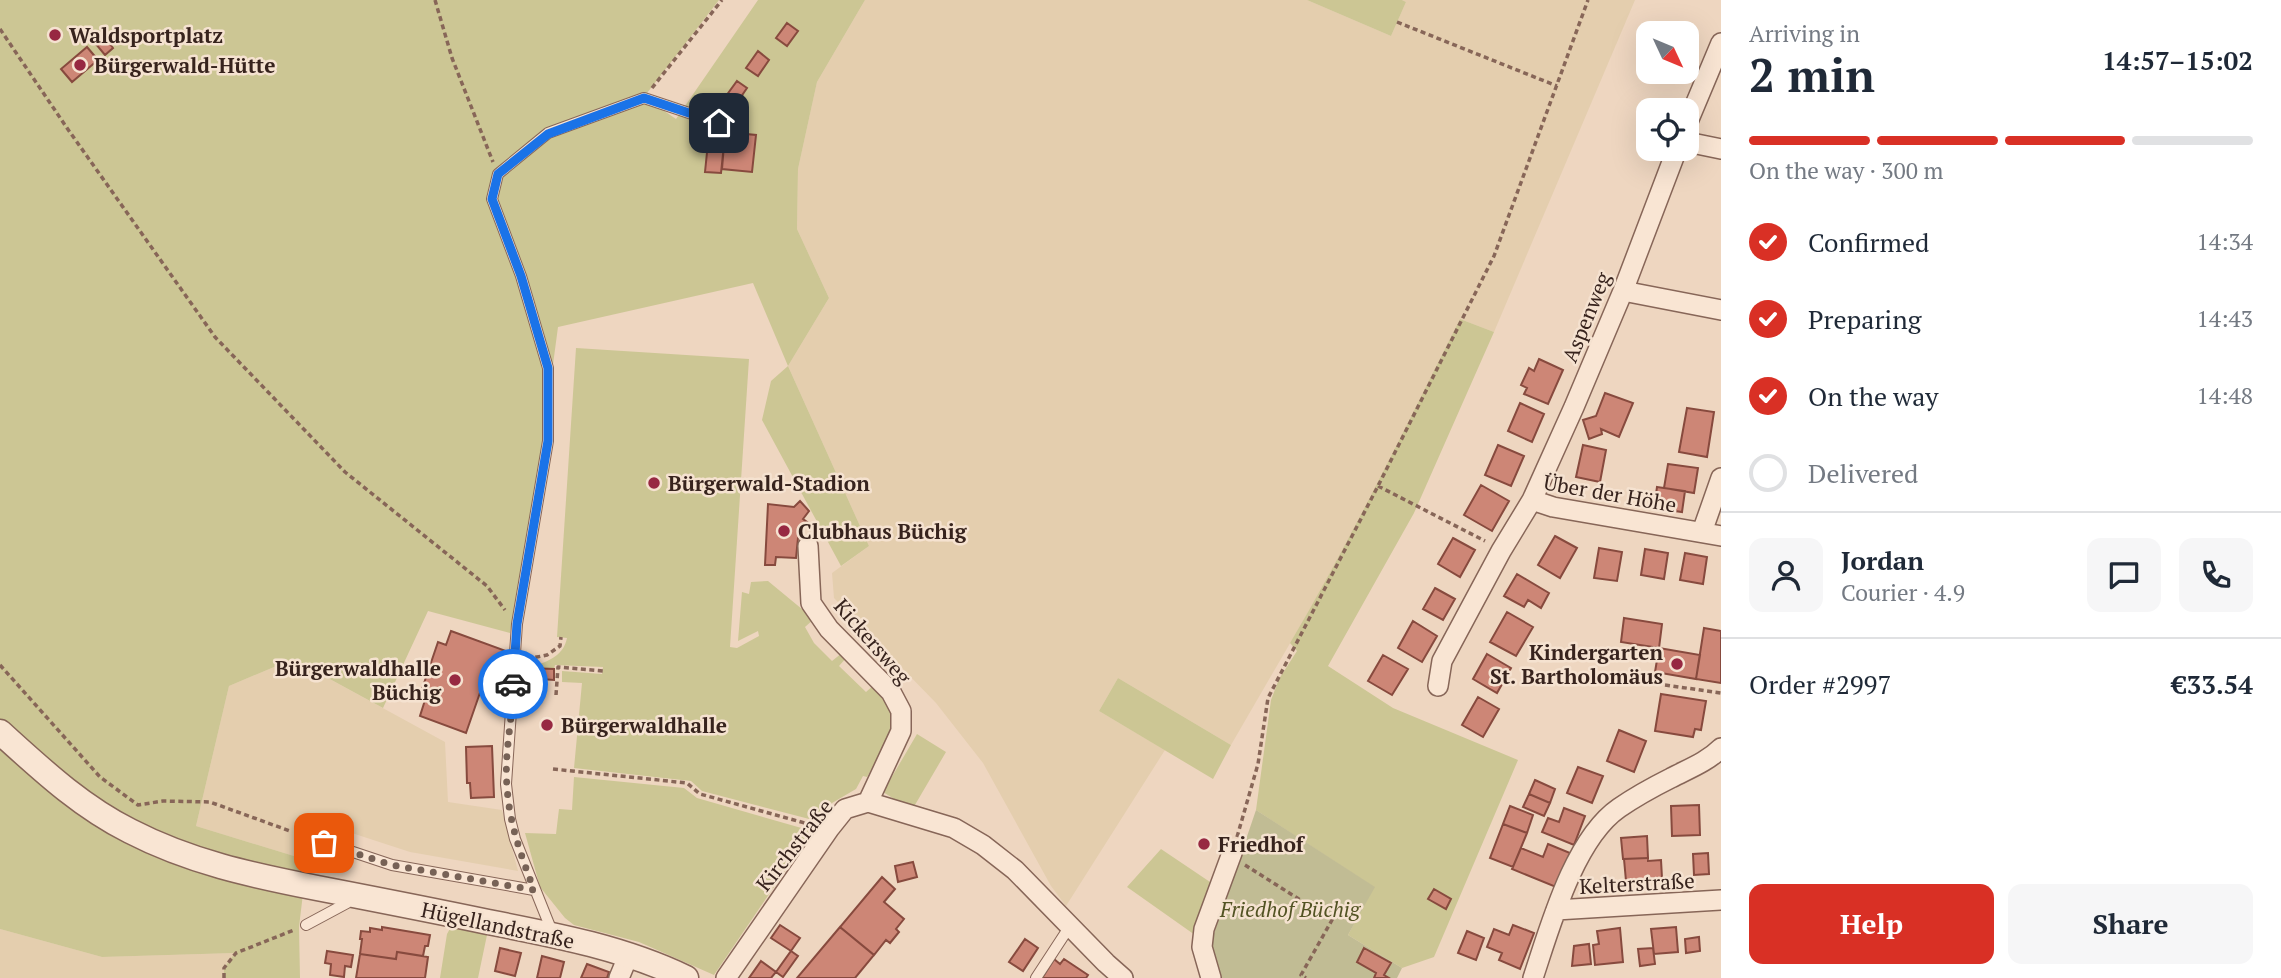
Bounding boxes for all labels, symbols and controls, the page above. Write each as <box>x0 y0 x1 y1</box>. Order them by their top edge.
text: Arriving in <box>1749 18 1860 49</box>
place label: Waldsportplatz <box>69 21 223 49</box>
north arrow <box>1636 21 1699 84</box>
map controls <box>1636 21 1699 161</box>
marker: Waldsportplatz <box>47 27 63 43</box>
text: 14:57–15:02 <box>2102 43 2253 77</box>
text: 2 min <box>1749 44 1875 105</box>
place label: Bürgerwald-Hütte <box>94 51 276 79</box>
marker: Bürgerwald-Hütte <box>72 57 88 73</box>
pin <box>689 93 749 153</box>
button: locate <box>1636 98 1699 161</box>
icon: home <box>700 104 738 142</box>
text: On the way · 300 m <box>1749 155 1943 186</box>
icon: check <box>1749 223 1787 261</box>
text: Confirmed <box>1808 225 1929 259</box>
text: 14:34 <box>2196 226 2253 257</box>
street label: Aspenweg <box>1555 267 1617 366</box>
icon: check <box>1749 300 1787 338</box>
text: Preparing <box>1808 302 1921 336</box>
text: 14:43 <box>2196 303 2253 334</box>
icon: check <box>1749 377 1787 415</box>
text: On the way <box>1808 379 1939 413</box>
text: 14:48 <box>2196 380 2253 411</box>
text: Delivered <box>1808 456 1918 490</box>
street label: Über der Höhe <box>1541 468 1679 518</box>
place label: Bürgerwald-Stadion <box>668 469 870 497</box>
marker: Bürgerwald-Stadion <box>646 475 662 491</box>
place label: Clubhaus Büchig <box>798 517 968 545</box>
marker: Clubhaus Büchig <box>776 523 792 539</box>
button: person <box>1749 538 1823 612</box>
button: chat <box>2087 538 2161 612</box>
button: phone <box>2179 538 2253 612</box>
text: Jordan <box>1841 543 1924 577</box>
text: Courier · 4.9 <box>1841 577 1965 608</box>
street label: Kickersweg <box>828 592 919 690</box>
place label: Kindergarten St. Bartholomäus <box>1490 638 1663 690</box>
courier <box>478 649 548 719</box>
place label: Bürgerwaldhalle Büchig <box>275 654 442 706</box>
marker: Kindergarten St. Bartholomäus <box>1669 656 1685 672</box>
icon: car <box>494 665 532 703</box>
text: Order #2997 <box>1749 667 1891 701</box>
text: €33.54 <box>2172 667 2253 701</box>
marker: Bürgerwaldhalle Büchig <box>447 672 463 688</box>
place label: Bürgerwaldhalle <box>561 711 727 739</box>
marker: Bürgerwaldhalle <box>539 717 555 733</box>
street label: Kirchstraße <box>749 793 839 897</box>
pin <box>294 813 354 873</box>
icon: bag <box>305 824 343 862</box>
place label: Friedhof <box>1218 830 1306 858</box>
marker: Friedhof <box>1196 836 1212 852</box>
street label: Kelterstraße <box>1579 866 1695 900</box>
button: Help <box>1749 884 1994 964</box>
button: Share <box>2008 884 2253 964</box>
street label: Hügellandstraße <box>419 895 577 955</box>
park label: Friedhof Büchig <box>1219 895 1362 923</box>

